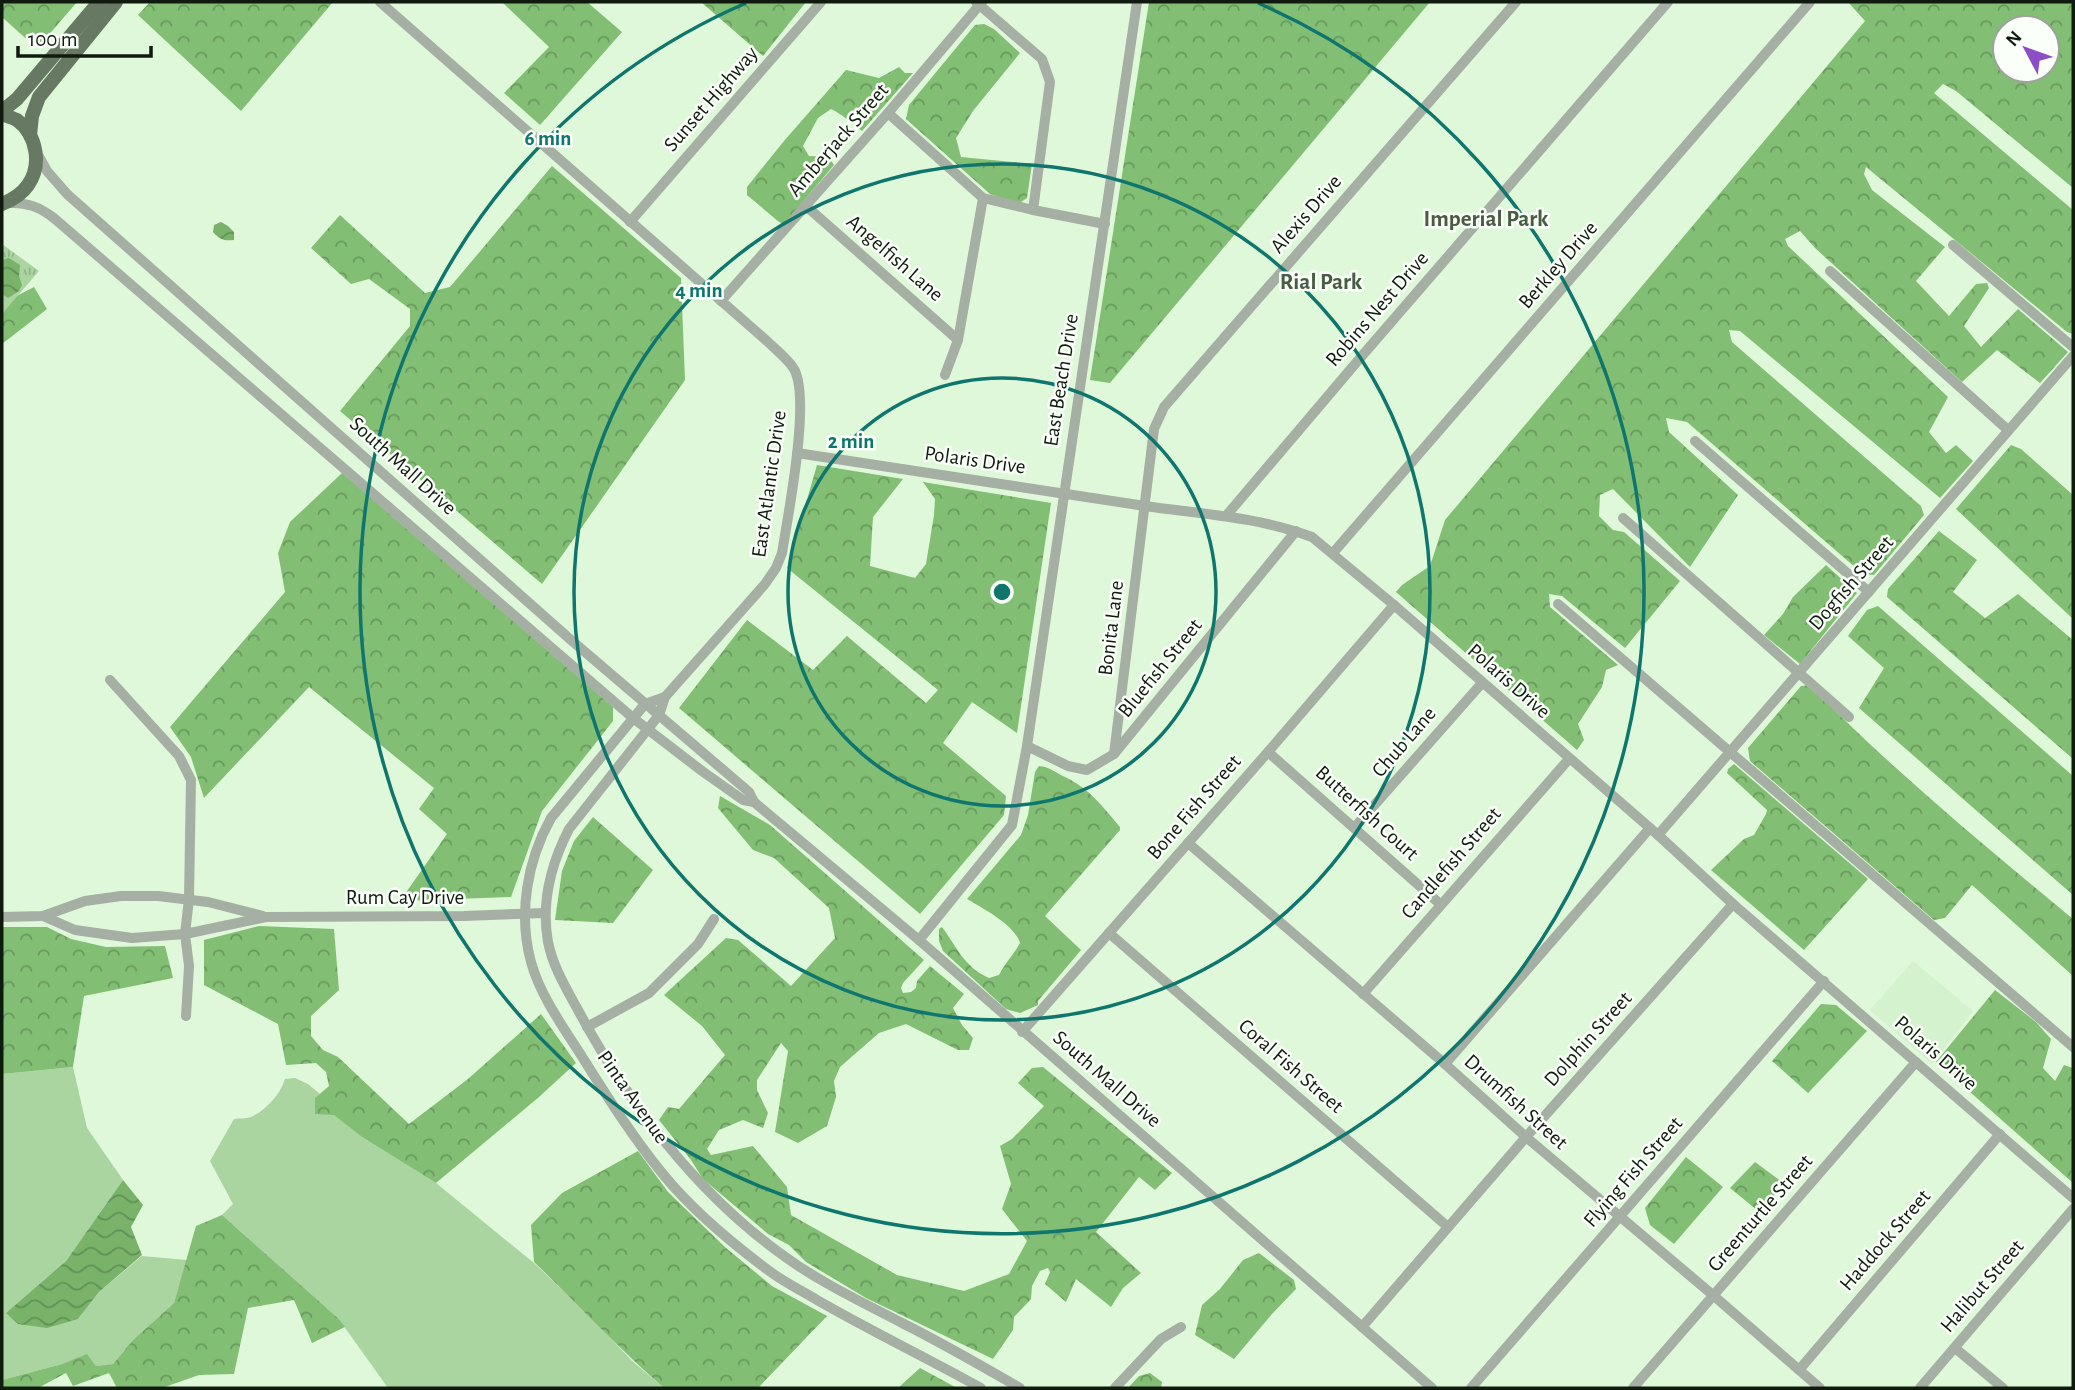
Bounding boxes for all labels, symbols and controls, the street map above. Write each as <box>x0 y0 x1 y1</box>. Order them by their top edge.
scale bar <box>18 14 150 58</box>
north arrow <box>1991 14 2061 84</box>
text: N <box>2003 28 2026 50</box>
text: 100 m <box>28 29 78 50</box>
street label: Sunset Highway <box>660 43 762 155</box>
street label: Amberjack Street <box>784 79 893 200</box>
text: 6 min <box>525 128 571 149</box>
street label: Alexis Drive <box>1267 171 1345 257</box>
district label: Imperial Park <box>1424 208 1549 231</box>
street label: Angelfish Lane <box>843 211 947 305</box>
street label: Berkley Drive <box>1515 217 1601 313</box>
street label: Robins Nest Drive <box>1322 248 1432 370</box>
district label: Rial Park <box>1280 271 1363 294</box>
text: 4 min <box>675 280 723 301</box>
street label: East Beach Drive <box>1040 312 1082 448</box>
street label: East Atlantic Drive <box>748 409 790 559</box>
street label: South Mall Drive <box>346 413 460 519</box>
text: 2 min <box>828 431 874 452</box>
street label: Polaris Drive <box>923 443 1027 477</box>
street label: Dogfish Street <box>1805 532 1898 634</box>
street label: Bonita Lane <box>1095 579 1127 677</box>
centre of rings <box>990 580 1014 604</box>
street label: Bluefish Street <box>1114 614 1206 721</box>
street label: Polaris Drive <box>1464 640 1554 722</box>
street label: Chub Lane <box>1368 703 1440 781</box>
street label: Bone Fish Street <box>1143 750 1245 863</box>
street label: Butterfish Court <box>1312 762 1423 865</box>
street label: Candlefish Street <box>1397 803 1505 923</box>
street label: Rum Cay Drive <box>346 887 464 908</box>
street label: Dolphin Street <box>1540 987 1636 1090</box>
street label: Polaris Drive <box>1891 1012 1981 1094</box>
street label: Coral Fish Street <box>1235 1015 1348 1117</box>
street label: South Mall Drive <box>1049 1027 1165 1131</box>
street label: Pinta Avenue <box>593 1047 673 1147</box>
street label: Drumfish Street <box>1460 1050 1572 1154</box>
street label: Flying Fish Street <box>1580 1113 1687 1231</box>
street label: Greenturtle Street <box>1704 1150 1817 1276</box>
street label: Haddock Street <box>1836 1185 1935 1295</box>
street label: Halibut Street <box>1936 1235 2028 1336</box>

